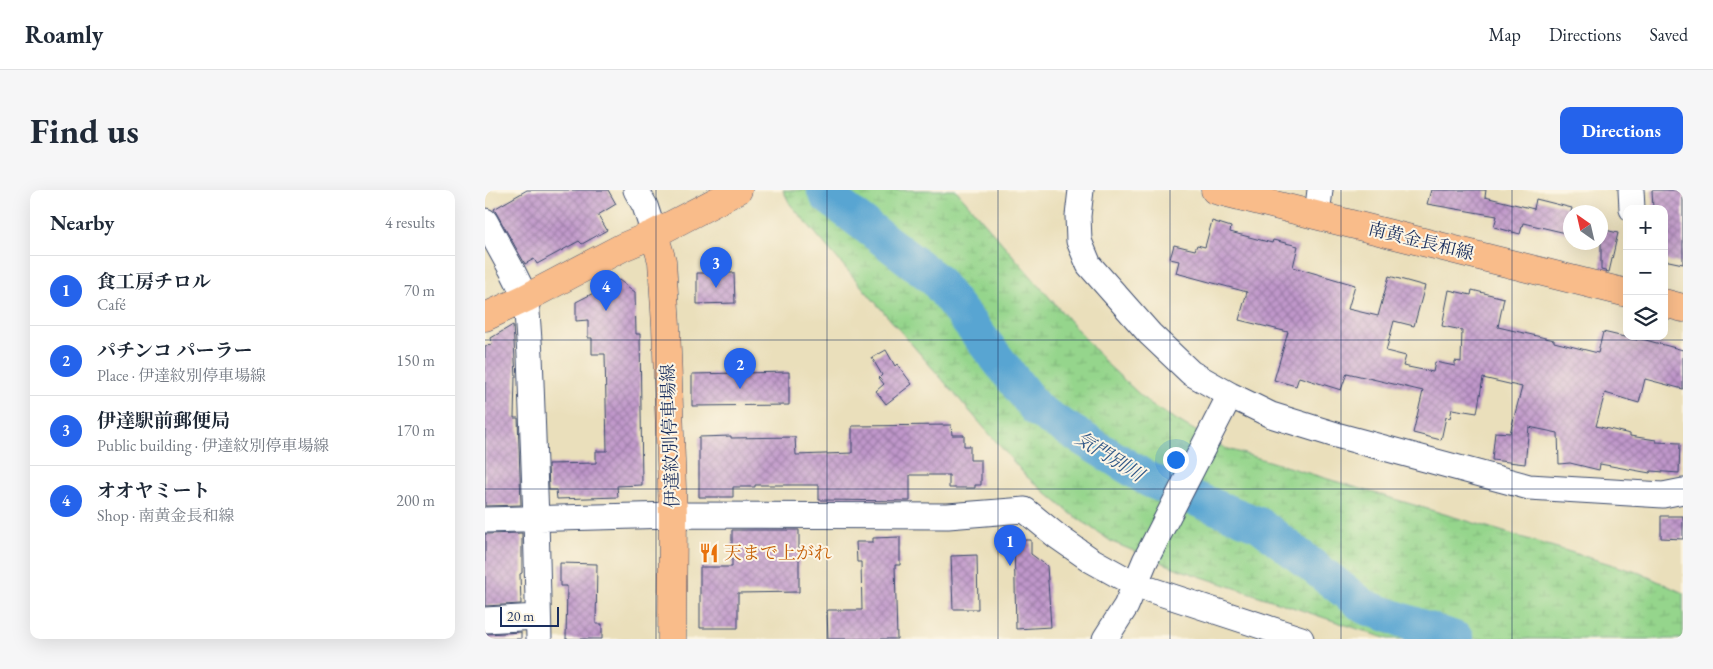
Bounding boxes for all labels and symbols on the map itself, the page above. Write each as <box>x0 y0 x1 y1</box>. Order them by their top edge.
north arrow <box>1563 205 1608 250</box>
street label: 南黄金長和線 <box>1366 216 1476 265</box>
pin: 3 <box>700 247 732 288</box>
pin: 4 <box>590 270 622 311</box>
pin: 2 <box>724 348 756 389</box>
street label: 伊達紋別停車場線 <box>655 364 684 508</box>
water label: 気門別川 <box>1071 426 1150 488</box>
your location <box>1163 447 1189 473</box>
pin: 1 <box>994 525 1026 566</box>
place label: 天まで上がれ <box>724 541 832 564</box>
restaurant icon: 天まで上がれ <box>698 542 720 564</box>
scale bar <box>500 604 559 627</box>

